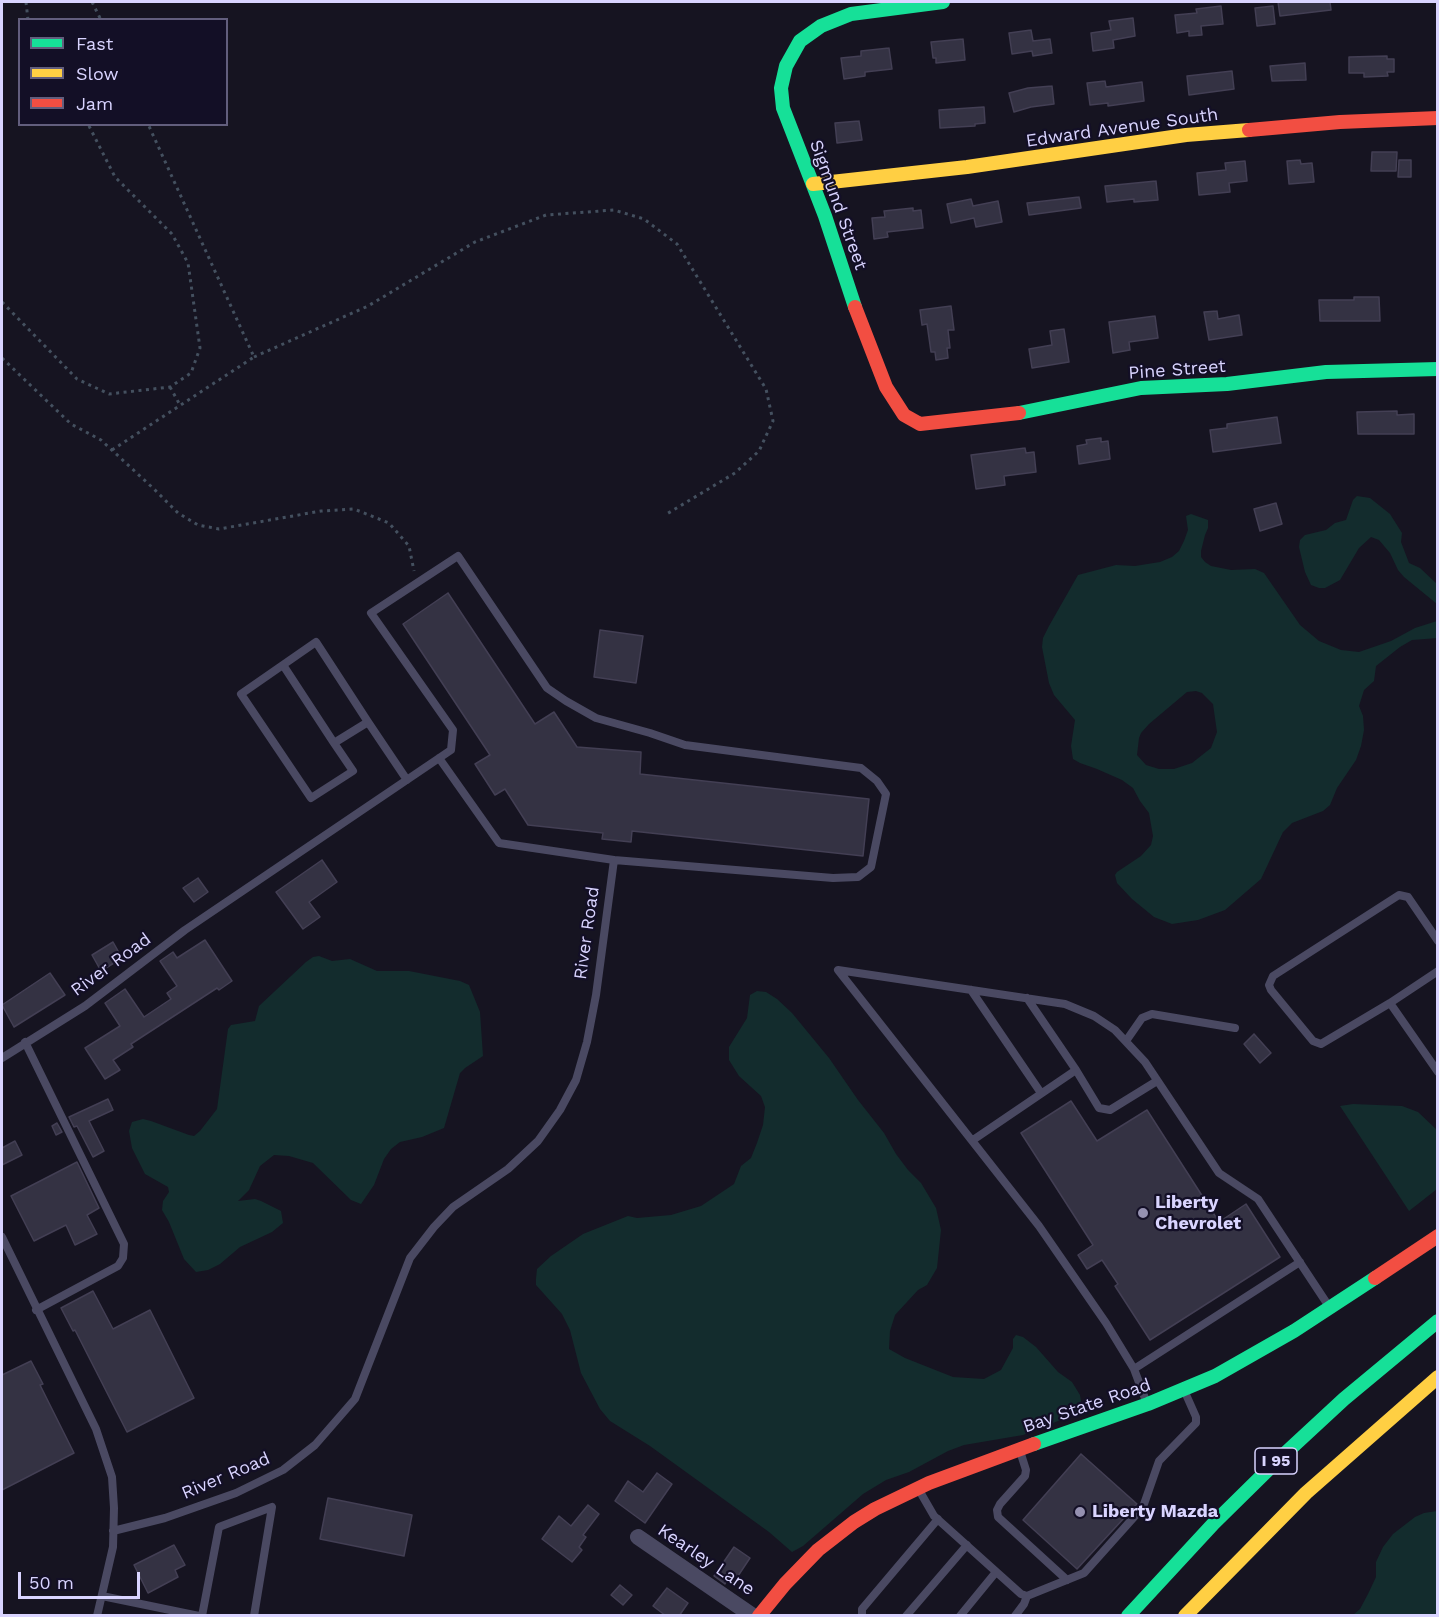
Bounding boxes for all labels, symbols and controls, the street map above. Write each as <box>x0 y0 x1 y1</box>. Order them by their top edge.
legend <box>18 18 228 126</box>
text: Fast <box>76 33 113 54</box>
text: Slow <box>76 63 119 84</box>
text: Jam <box>76 93 113 114</box>
street label: Edward Avenue South <box>1025 104 1219 152</box>
street label: Sigmund Street <box>804 137 872 273</box>
street label: Pine Street <box>1128 356 1226 384</box>
street label: River Road <box>570 885 604 981</box>
street label: River Road <box>67 929 155 1001</box>
place label: Liberty Chevrolet <box>1155 1192 1241 1234</box>
marker: Liberty Chevrolet <box>1136 1206 1150 1220</box>
street label: Bay State Road <box>1020 1374 1154 1438</box>
street label: River Road <box>179 1448 273 1504</box>
road number: I 95 <box>1255 1448 1297 1474</box>
place label: Liberty Mazda <box>1092 1501 1218 1523</box>
marker: Liberty Mazda <box>1073 1505 1087 1519</box>
street label: Kearley Lane <box>653 1520 759 1600</box>
scale bar <box>21 1560 142 1598</box>
text: 50 m <box>29 1572 74 1593</box>

